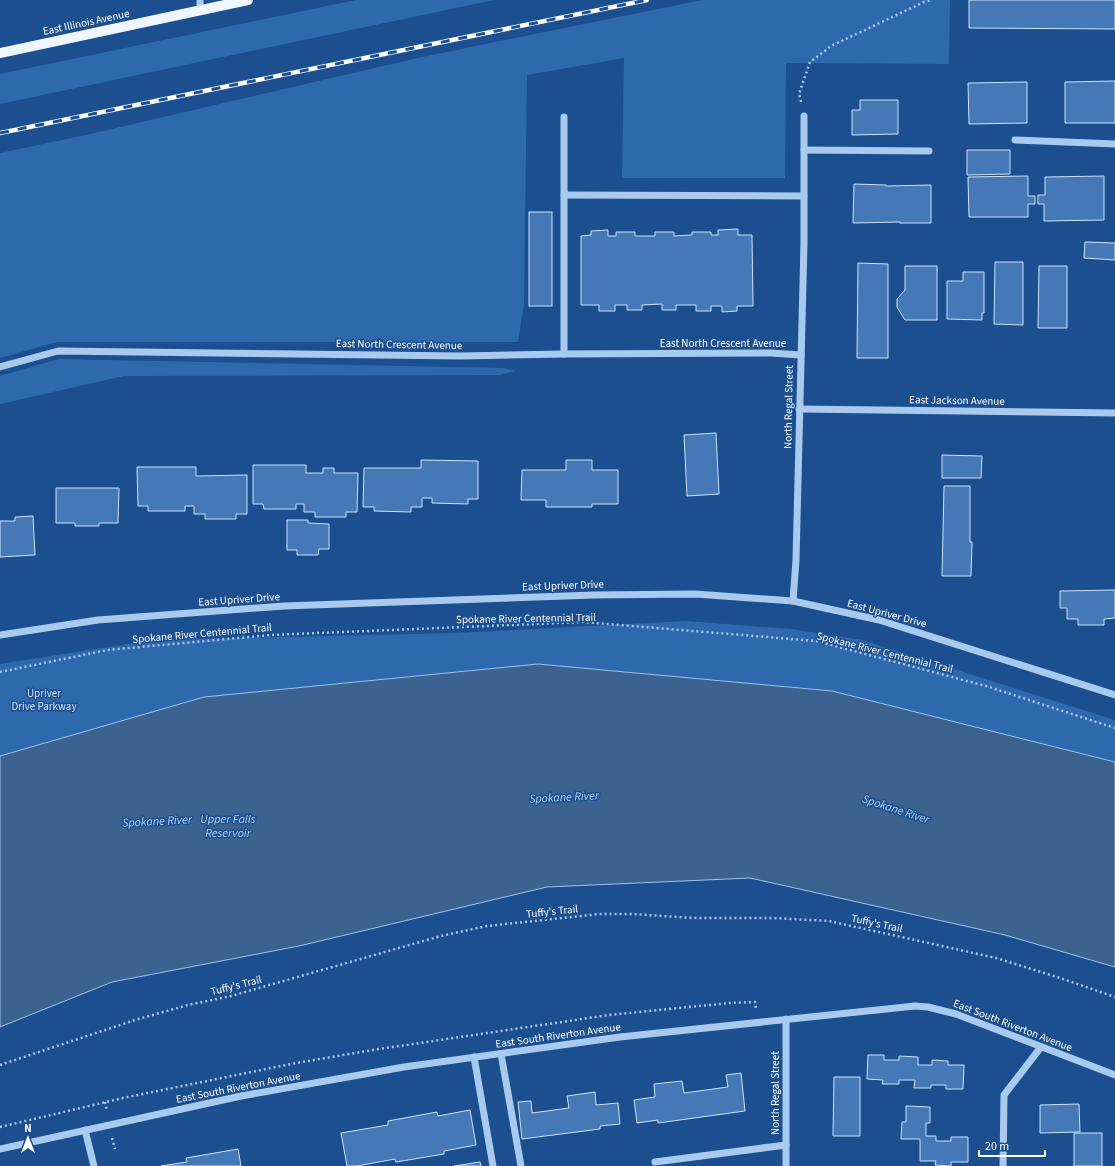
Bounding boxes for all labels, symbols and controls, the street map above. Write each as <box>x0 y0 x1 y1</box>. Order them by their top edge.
street label: East Illinois Avenue <box>41 6 131 39</box>
street label: East North Crescent Avenue <box>336 336 463 353</box>
street label: East North Crescent Avenue <box>660 336 787 351</box>
street label: North Regal Street <box>780 365 797 449</box>
street label: East Jackson Avenue <box>909 392 1005 409</box>
street label: East Upriver Drive <box>522 577 605 594</box>
street label: East Upriver Drive <box>198 589 281 610</box>
street label: East Upriver Drive <box>845 596 929 631</box>
street label: Spokane River Centennial Trail <box>456 610 596 627</box>
street label: Spokane River Centennial Trail <box>132 620 273 647</box>
street label: Spokane River Centennial Trail <box>815 628 955 677</box>
park label: Upriver Drive Parkway <box>11 686 77 714</box>
water label: Spokane River <box>529 787 600 808</box>
water label: Spokane River <box>860 791 932 829</box>
water label: Spokane River <box>122 811 193 832</box>
water label: Upper Falls Reservoir <box>200 811 256 842</box>
street label: Tuffy's Trail <box>525 901 579 922</box>
street label: Tuffy's Trail <box>850 911 904 936</box>
street label: Tuffy's Trail <box>209 972 263 999</box>
street label: East South Riverton Avenue <box>951 996 1075 1055</box>
street label: East South Riverton Avenue <box>494 1019 622 1052</box>
street label: North Regal Street <box>768 1051 783 1135</box>
street label: East South Riverton Avenue <box>175 1068 302 1107</box>
north arrow <box>8 1118 48 1158</box>
text: N <box>24 1121 32 1136</box>
scale bar <box>979 1132 1045 1158</box>
text: 20 m <box>985 1138 1009 1155</box>

